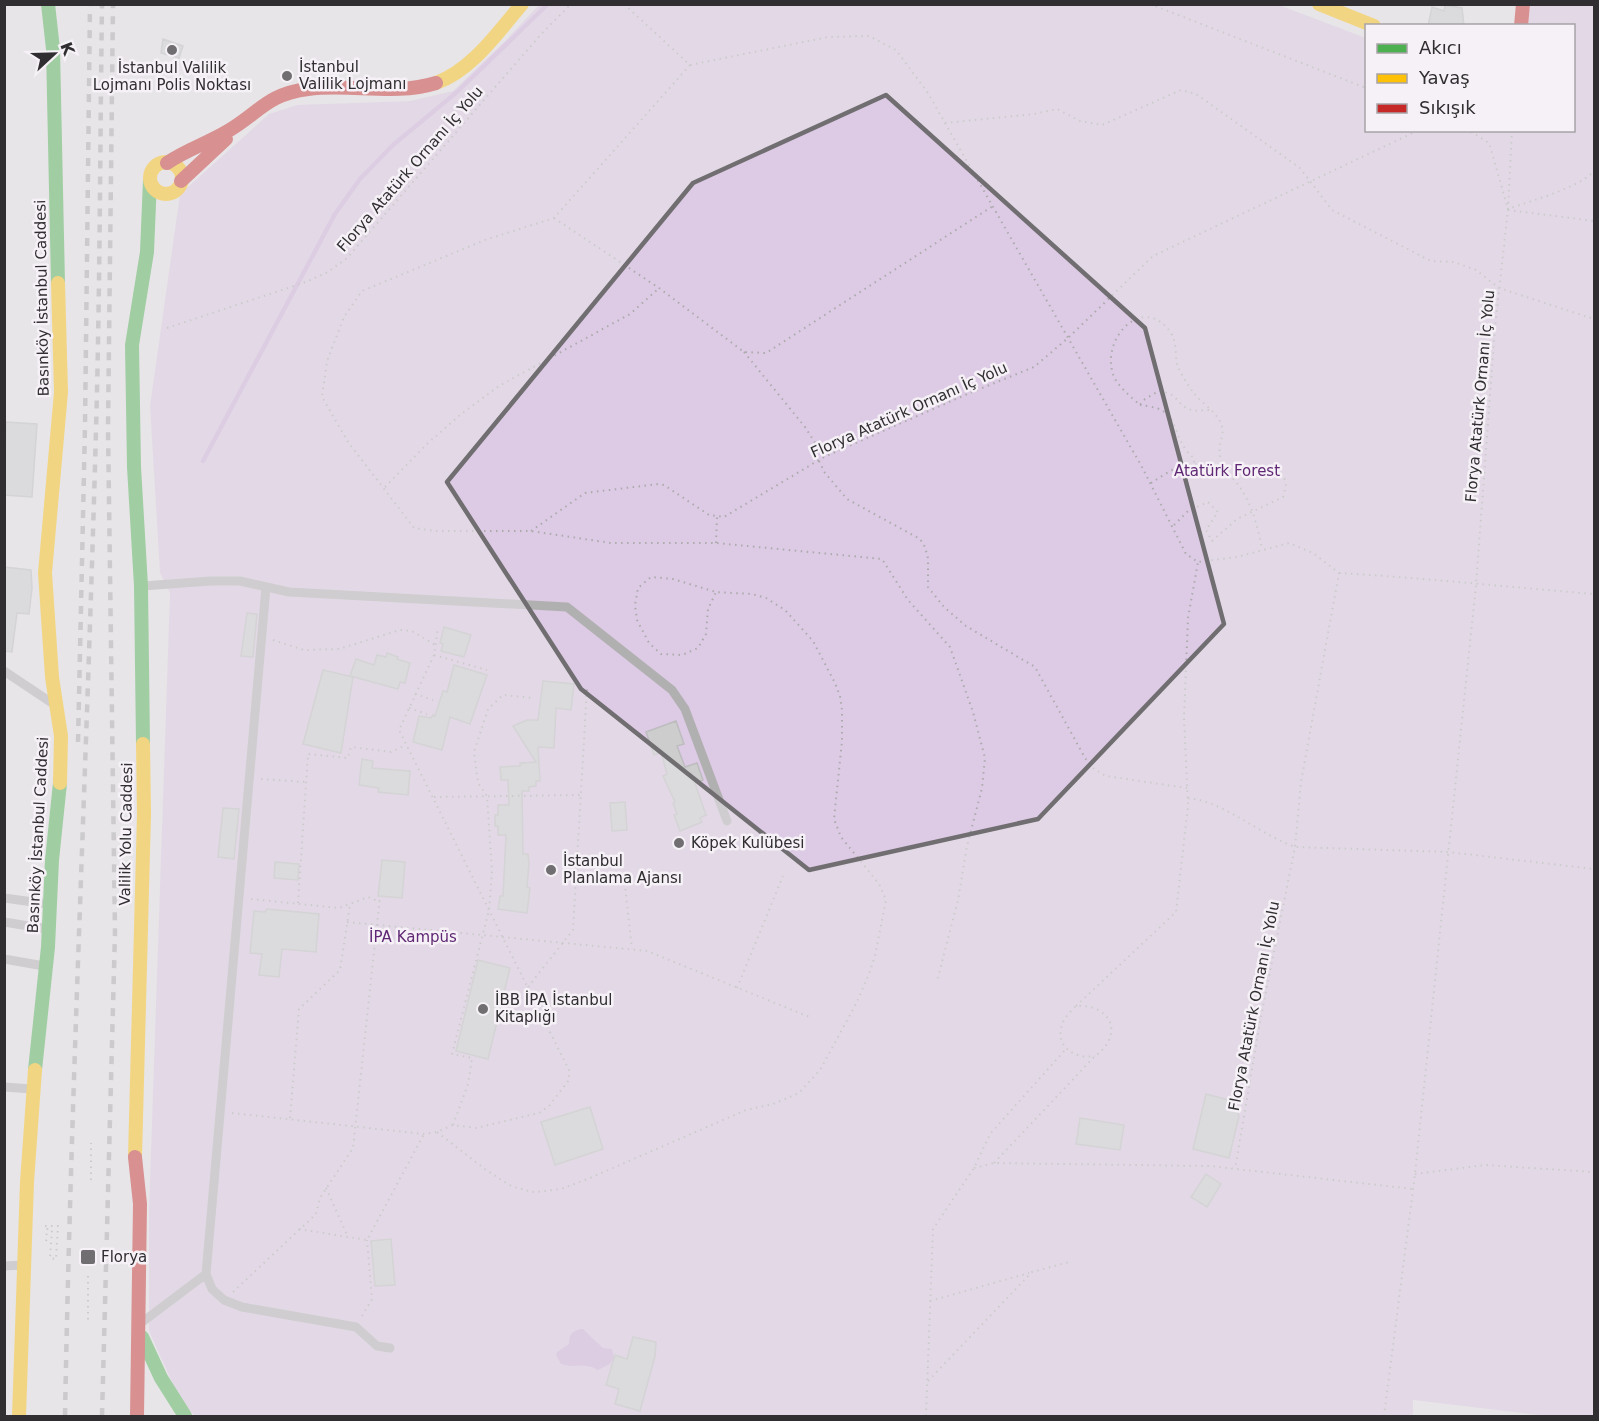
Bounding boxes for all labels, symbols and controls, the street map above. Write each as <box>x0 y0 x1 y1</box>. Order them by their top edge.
north arrow <box>24 24 84 84</box>
legend <box>1365 24 1575 132</box>
text: Akıcı <box>1419 37 1462 58</box>
text: K <box>56 39 79 58</box>
marker: İstanbul Valilik Lojmanı Polis Noktası <box>165 43 179 57</box>
place label: İstanbul Valilik Lojmanı <box>299 57 406 93</box>
place label: İstanbul Valilik Lojmanı Polis Noktası <box>93 58 251 94</box>
text: Yavaş <box>1418 67 1470 88</box>
marker: İstanbul Valilik Lojmanı <box>280 69 294 83</box>
street label: Florya Atatürk Ornanı İç Yolu <box>332 82 487 255</box>
text: Sıkışık <box>1419 97 1476 118</box>
street label: Basınköy İstanbul Caddesi <box>30 200 53 396</box>
street label: Florya Atatürk Ornanı İç Yolu <box>1461 289 1498 503</box>
street label: Florya Atatürk Ornanı İç Yolu <box>807 357 1010 462</box>
park label: Atatürk Forest <box>1174 462 1280 480</box>
street label: Basınköy İstanbul Caddesi <box>23 736 52 934</box>
street label: Valilik Yolu Caddesi <box>116 762 136 906</box>
place label: Köpek Kulübesi <box>691 834 804 852</box>
marker: Köpek Kulübesi <box>672 836 686 850</box>
place label: İstanbul Planlama Ajansı <box>563 851 682 887</box>
marker: İstanbul Planlama Ajansı <box>544 863 558 877</box>
street label: Florya Atatürk Ornanı İç Yolu <box>1224 899 1283 1112</box>
park label: İPA Kampüs <box>369 927 457 946</box>
place label: İBB İPA İstanbul Kitaplığı <box>495 990 612 1026</box>
marker: İBB İPA İstanbul Kitaplığı <box>476 1002 490 1016</box>
marker: Florya <box>79 1248 97 1266</box>
place label: Florya <box>101 1248 147 1266</box>

